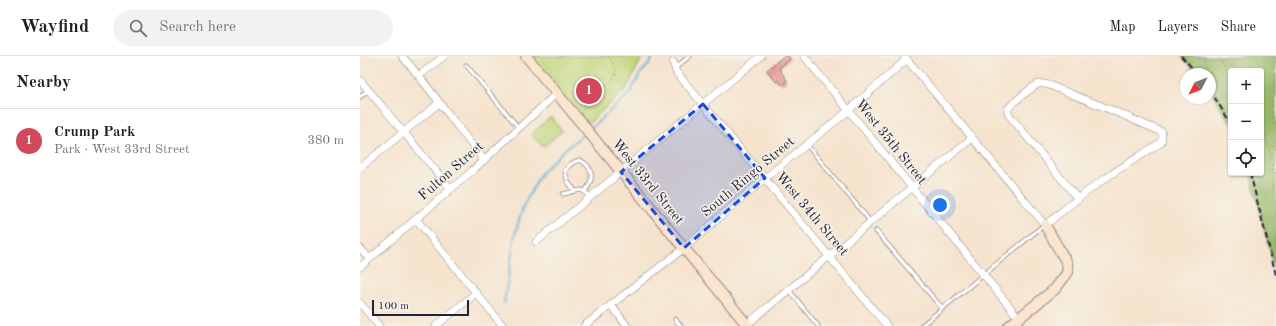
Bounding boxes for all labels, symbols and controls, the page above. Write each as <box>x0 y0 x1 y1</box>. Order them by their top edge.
search box <box>113 10 393 46</box>
icon: search <box>127 17 149 39</box>
text: Wayfind <box>20 18 89 37</box>
text: Search here <box>159 20 236 35</box>
text: Map <box>1110 20 1136 34</box>
text: Layers <box>1158 20 1199 34</box>
text: Share <box>1221 20 1256 34</box>
north arrow <box>1180 68 1216 104</box>
map controls <box>1228 68 1264 176</box>
button: + <box>1228 68 1264 104</box>
text: Nearby <box>16 74 71 91</box>
pin: 1 <box>576 76 602 106</box>
street label: West 35th Street <box>853 97 929 187</box>
button: − <box>1228 104 1264 140</box>
text: Crump Park <box>54 125 135 140</box>
text: 1 <box>25 134 33 147</box>
text: 380 m <box>307 134 344 147</box>
street label: South Ringo Street <box>699 134 797 220</box>
street label: West 33rd Street <box>609 137 687 227</box>
street label: Fulton Street <box>416 139 486 203</box>
button: locate <box>1228 140 1264 176</box>
text: Park · West 33rd Street <box>54 143 189 156</box>
street label: West 34th Street <box>773 169 851 259</box>
your location <box>930 195 950 215</box>
scale bar <box>372 298 469 317</box>
text: 100 m <box>378 301 409 312</box>

